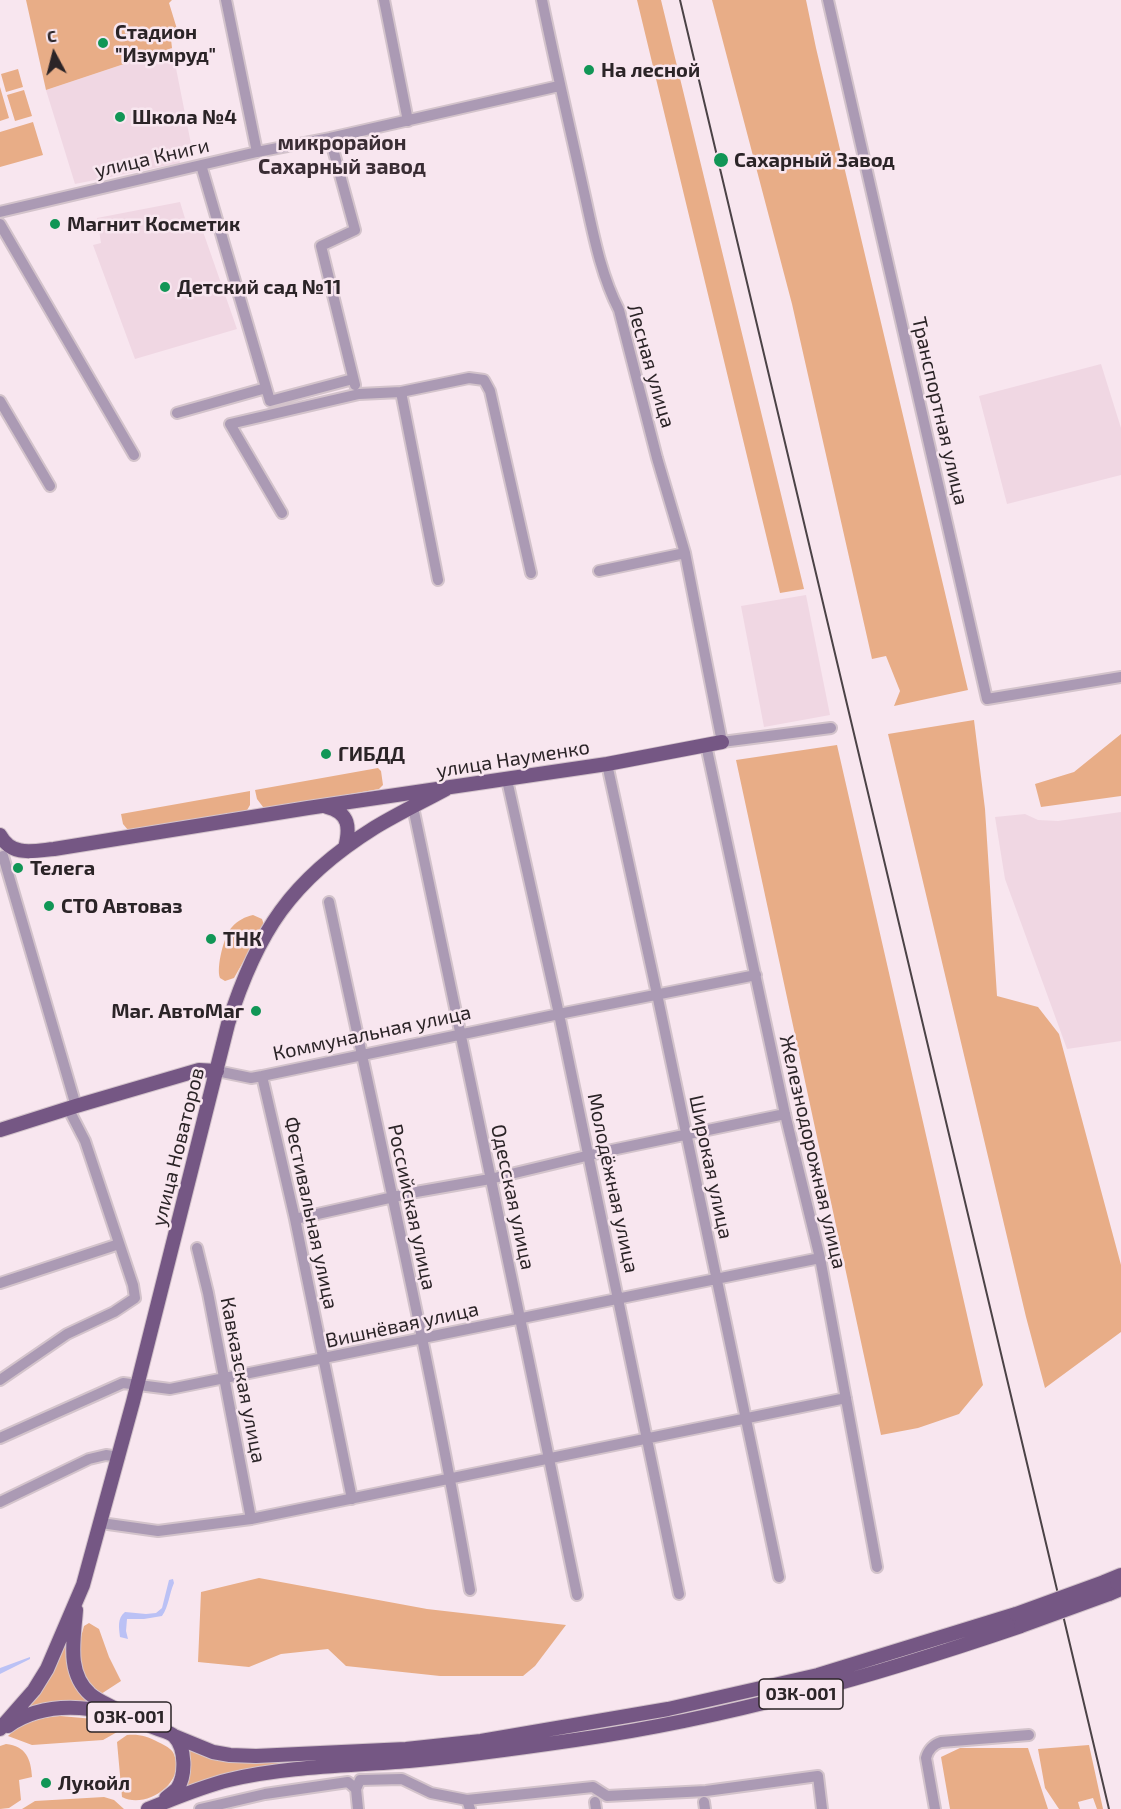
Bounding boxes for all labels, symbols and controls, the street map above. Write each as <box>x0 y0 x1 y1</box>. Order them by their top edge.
place label: Стадион "Изумруд" <box>115 20 216 67</box>
north arrow <box>24 24 84 84</box>
text: С <box>46 26 58 46</box>
marker: Стадион "Изумруд" <box>96 36 110 50</box>
place label: На лесной <box>601 58 700 82</box>
marker: На лесной <box>582 63 596 77</box>
place label: Школа №4 <box>132 105 237 129</box>
marker: Школа №4 <box>113 110 127 124</box>
district label: микрорайон Сахарный завод <box>258 130 426 180</box>
street label: улица Книги <box>92 133 212 183</box>
place label: Сахарный Завод <box>734 148 895 172</box>
marker: Сахарный Завод <box>712 151 730 169</box>
place label: Магнит Косметик <box>67 212 240 236</box>
marker: Магнит Косметик <box>48 217 62 231</box>
place label: Детский сад №11 <box>177 275 341 299</box>
marker: Детский сад №11 <box>158 280 172 294</box>
street label: Лесная улица <box>622 301 680 431</box>
street label: Транспортная улица <box>907 315 973 507</box>
street label: улица Науменко <box>435 735 591 783</box>
place label: ГИБДД <box>338 742 405 766</box>
marker: ГИБДД <box>319 747 333 761</box>
place label: Телега <box>30 856 95 880</box>
marker: Телега <box>11 861 25 875</box>
place label: СТО Автоваз <box>61 894 182 918</box>
marker: СТО Автоваз <box>42 899 56 913</box>
place label: ТНК <box>223 927 262 951</box>
marker: ТНК <box>204 932 218 946</box>
place label: Маг. АвтоМаг <box>111 999 244 1023</box>
street label: Коммунальная улица <box>271 1000 473 1066</box>
marker: Маг. АвтоМаг <box>249 1004 263 1018</box>
street label: Железнодорожная улица <box>774 1033 852 1271</box>
street label: улица Новаторов <box>147 1065 209 1229</box>
street label: Молодёжная улица <box>582 1091 644 1275</box>
street label: Широкая улица <box>684 1093 738 1241</box>
street label: Фестивальная улица <box>279 1115 343 1311</box>
street label: Российская улица <box>383 1122 441 1292</box>
street label: Одесская улица <box>486 1122 540 1272</box>
street label: Кавказская улица <box>215 1295 271 1465</box>
street label: Вишнёвая улица <box>323 1297 481 1353</box>
road number: 03К-001 <box>759 1679 843 1709</box>
road number: 03К-001 <box>87 1702 171 1732</box>
place label: Лукойл <box>58 1771 130 1795</box>
marker: Лукойл <box>39 1776 53 1790</box>

